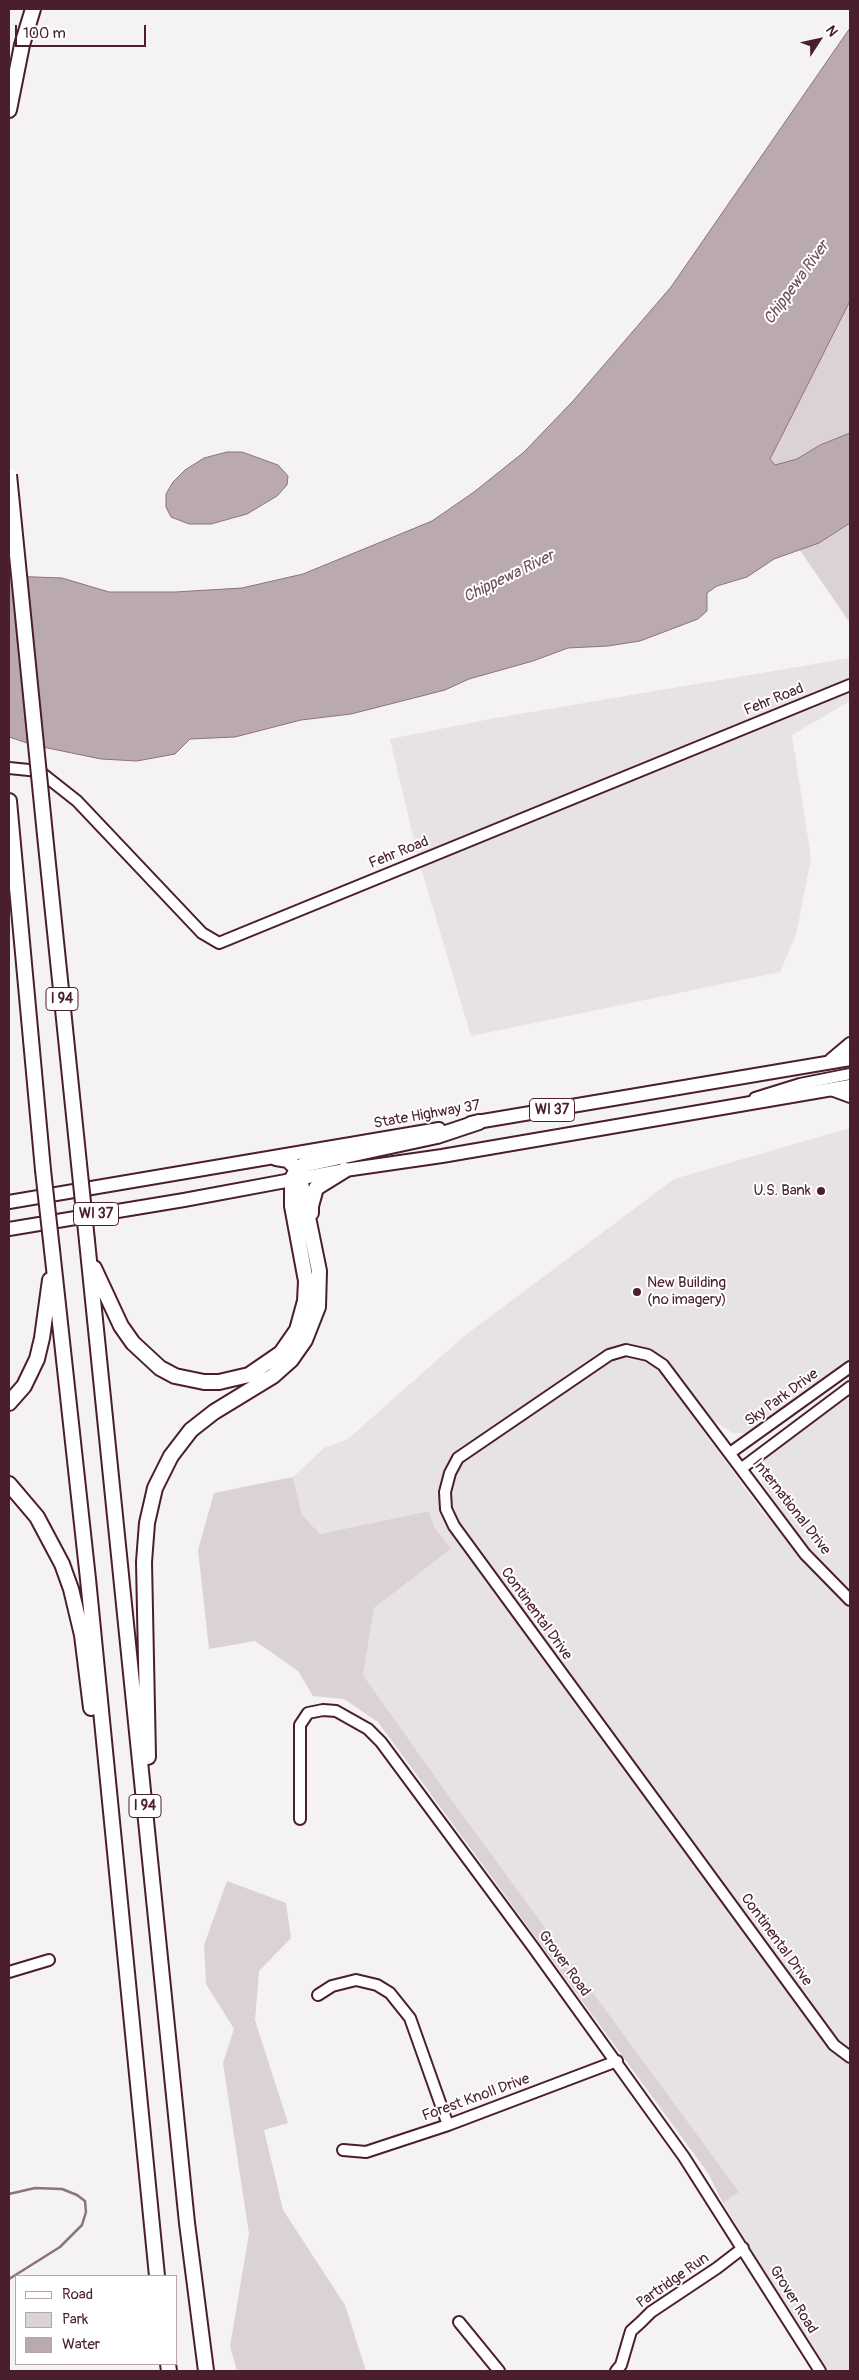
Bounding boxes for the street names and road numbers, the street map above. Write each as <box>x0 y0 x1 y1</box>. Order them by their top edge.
street label: Fehr Road <box>742 680 806 720</box>
street label: Fehr Road <box>367 833 431 873</box>
road number: I 94 <box>46 988 78 1011</box>
street label: State Highway 37 <box>372 1097 482 1133</box>
road number: WI 37 <box>530 1098 574 1122</box>
road number: WI 37 <box>74 1202 118 1226</box>
street label: Sky Park Drive <box>742 1365 822 1431</box>
street label: International Drive <box>748 1455 834 1559</box>
street label: Continental Drive <box>496 1564 576 1664</box>
road number: I 94 <box>129 1794 161 1818</box>
street label: Continental Drive <box>736 1890 816 1990</box>
street label: Grover Road <box>534 1928 594 2000</box>
street label: Forest Knoll Drive <box>420 2070 532 2126</box>
street label: Partridge Run <box>633 2249 713 2313</box>
street label: Grover Road <box>765 2263 821 2337</box>

